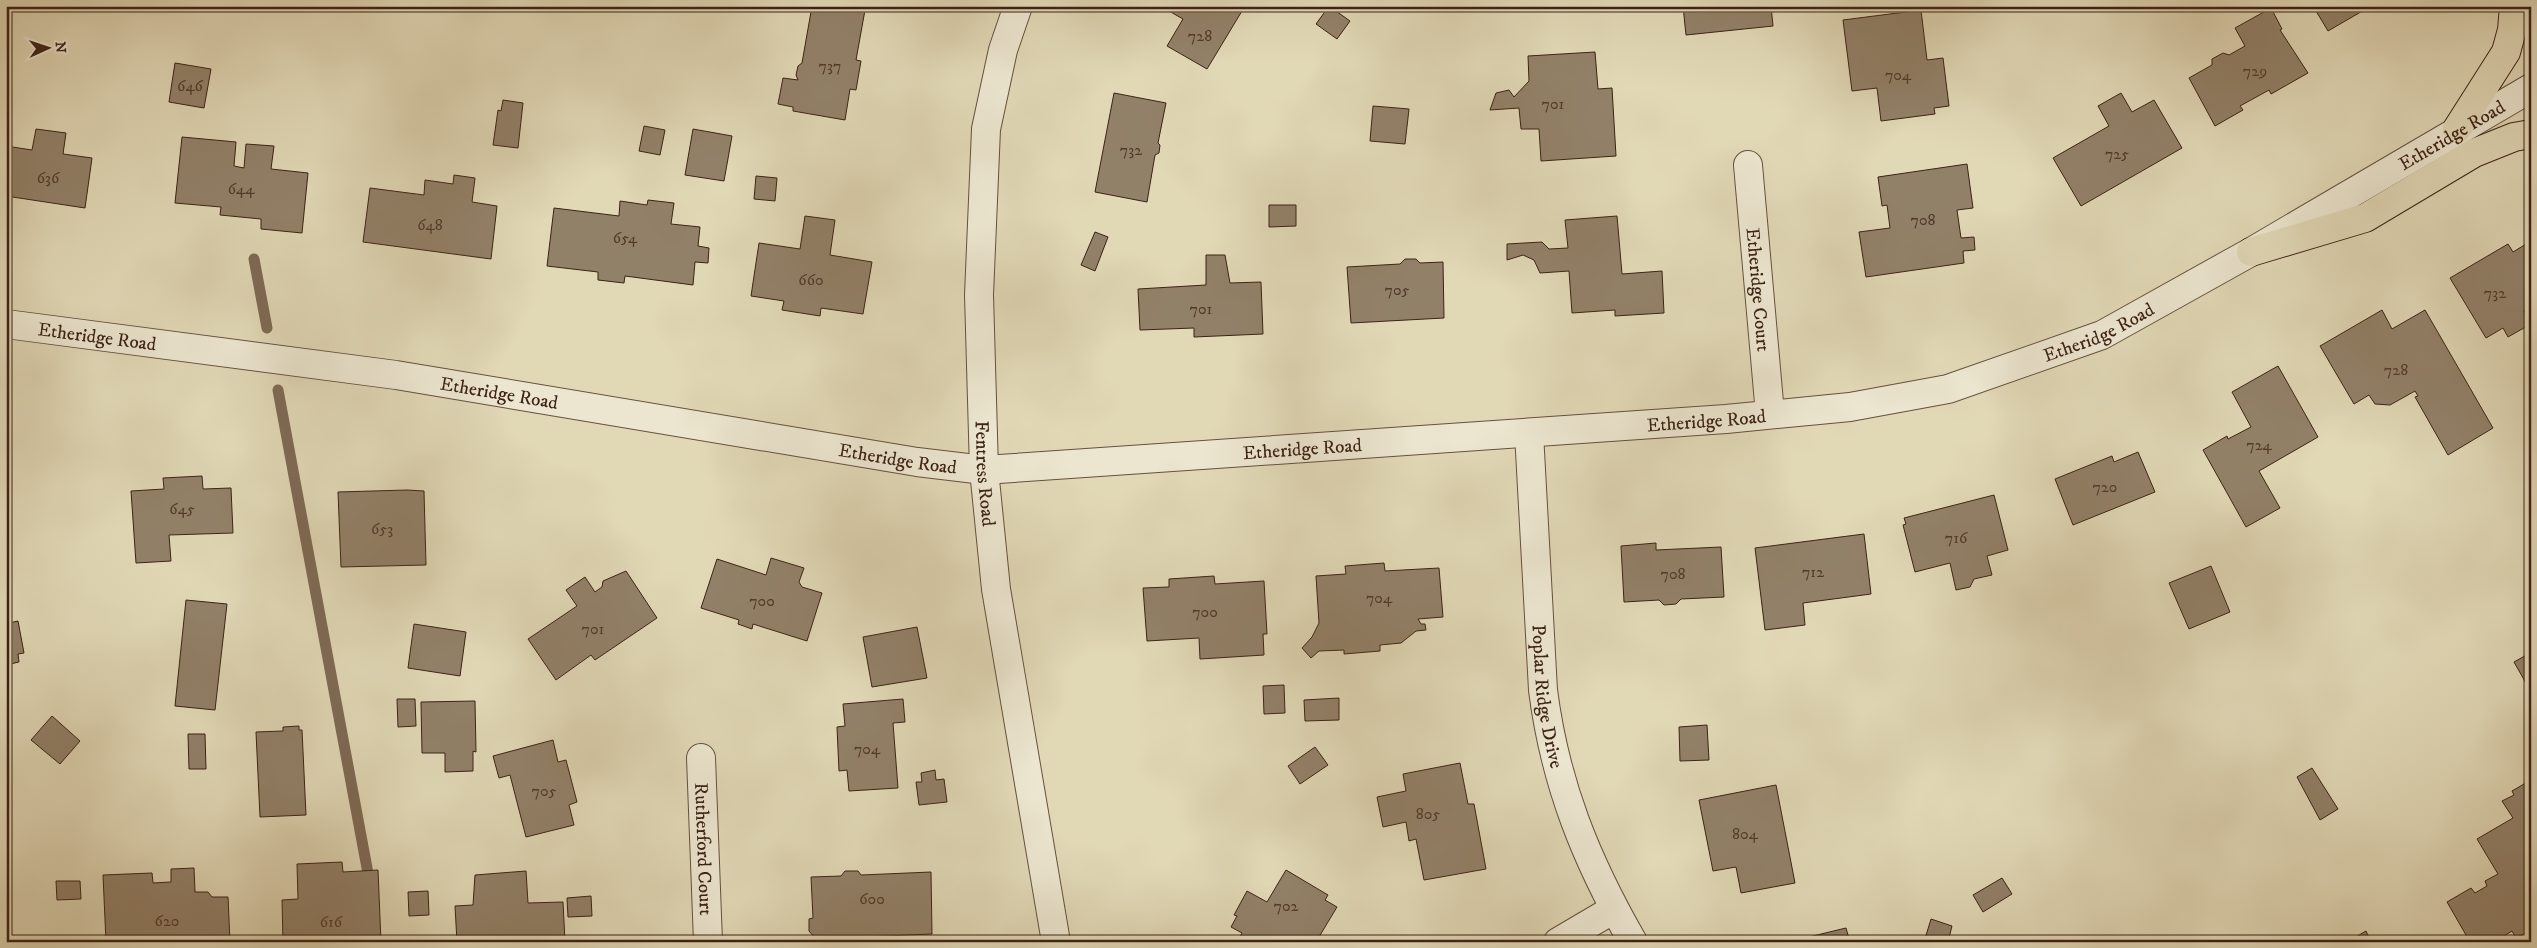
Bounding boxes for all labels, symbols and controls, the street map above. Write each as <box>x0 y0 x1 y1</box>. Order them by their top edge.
north arrow <box>22 22 72 72</box>
house number: 728 <box>1188 26 1212 46</box>
text: N <box>51 41 69 54</box>
house number: 737 <box>819 56 841 76</box>
house number: 729 <box>2243 61 2267 81</box>
house number: 704 <box>1885 65 1912 85</box>
house number: 646 <box>177 76 204 96</box>
house number: 701 <box>1542 94 1565 114</box>
street label: Etheridge Road <box>2395 96 2510 176</box>
house number: 732 <box>1120 140 1142 160</box>
house number: 725 <box>2105 144 2129 164</box>
house number: 636 <box>37 168 60 188</box>
house number: 644 <box>228 179 255 199</box>
house number: 708 <box>1910 210 1936 230</box>
house number: 648 <box>417 215 443 235</box>
street label: Etheridge Court <box>1741 227 1774 353</box>
house number: 654 <box>613 228 638 248</box>
house number: 660 <box>798 270 824 290</box>
house number: 705 <box>1385 280 1410 300</box>
house number: 732 <box>2484 283 2506 303</box>
street label: Etheridge Road <box>2040 298 2159 368</box>
house number: 701 <box>1190 299 1213 319</box>
street label: Etheridge Road <box>36 318 158 357</box>
house number: 728 <box>2384 360 2408 380</box>
street label: Etheridge Road <box>438 373 560 415</box>
street label: Etheridge Road <box>1646 405 1768 437</box>
street label: Fentress Road <box>970 420 1000 528</box>
street label: Etheridge Road <box>1242 434 1363 465</box>
house number: 724 <box>2246 435 2273 455</box>
street label: Etheridge Road <box>837 439 959 480</box>
house number: 720 <box>2093 477 2117 497</box>
house number: 645 <box>169 499 195 519</box>
house number: 653 <box>371 519 393 539</box>
house number: 716 <box>1945 528 1968 548</box>
house number: 712 <box>1802 562 1824 582</box>
house number: 708 <box>1660 564 1686 584</box>
house number: 704 <box>1366 588 1393 608</box>
house number: 700 <box>749 591 775 611</box>
house number: 700 <box>1192 602 1218 622</box>
house number: 701 <box>582 619 605 639</box>
street label: Poplar Ridge Drive <box>1526 624 1568 771</box>
house number: 704 <box>854 739 881 759</box>
house number: 705 <box>532 781 557 801</box>
street label: Rutherford Court <box>689 782 717 916</box>
house number: 805 <box>1416 804 1440 824</box>
house number: 804 <box>1732 824 1759 844</box>
house number: 600 <box>859 889 885 909</box>
house number: 702 <box>1274 896 1299 916</box>
house number: 620 <box>155 911 179 931</box>
house number: 616 <box>320 912 343 932</box>

